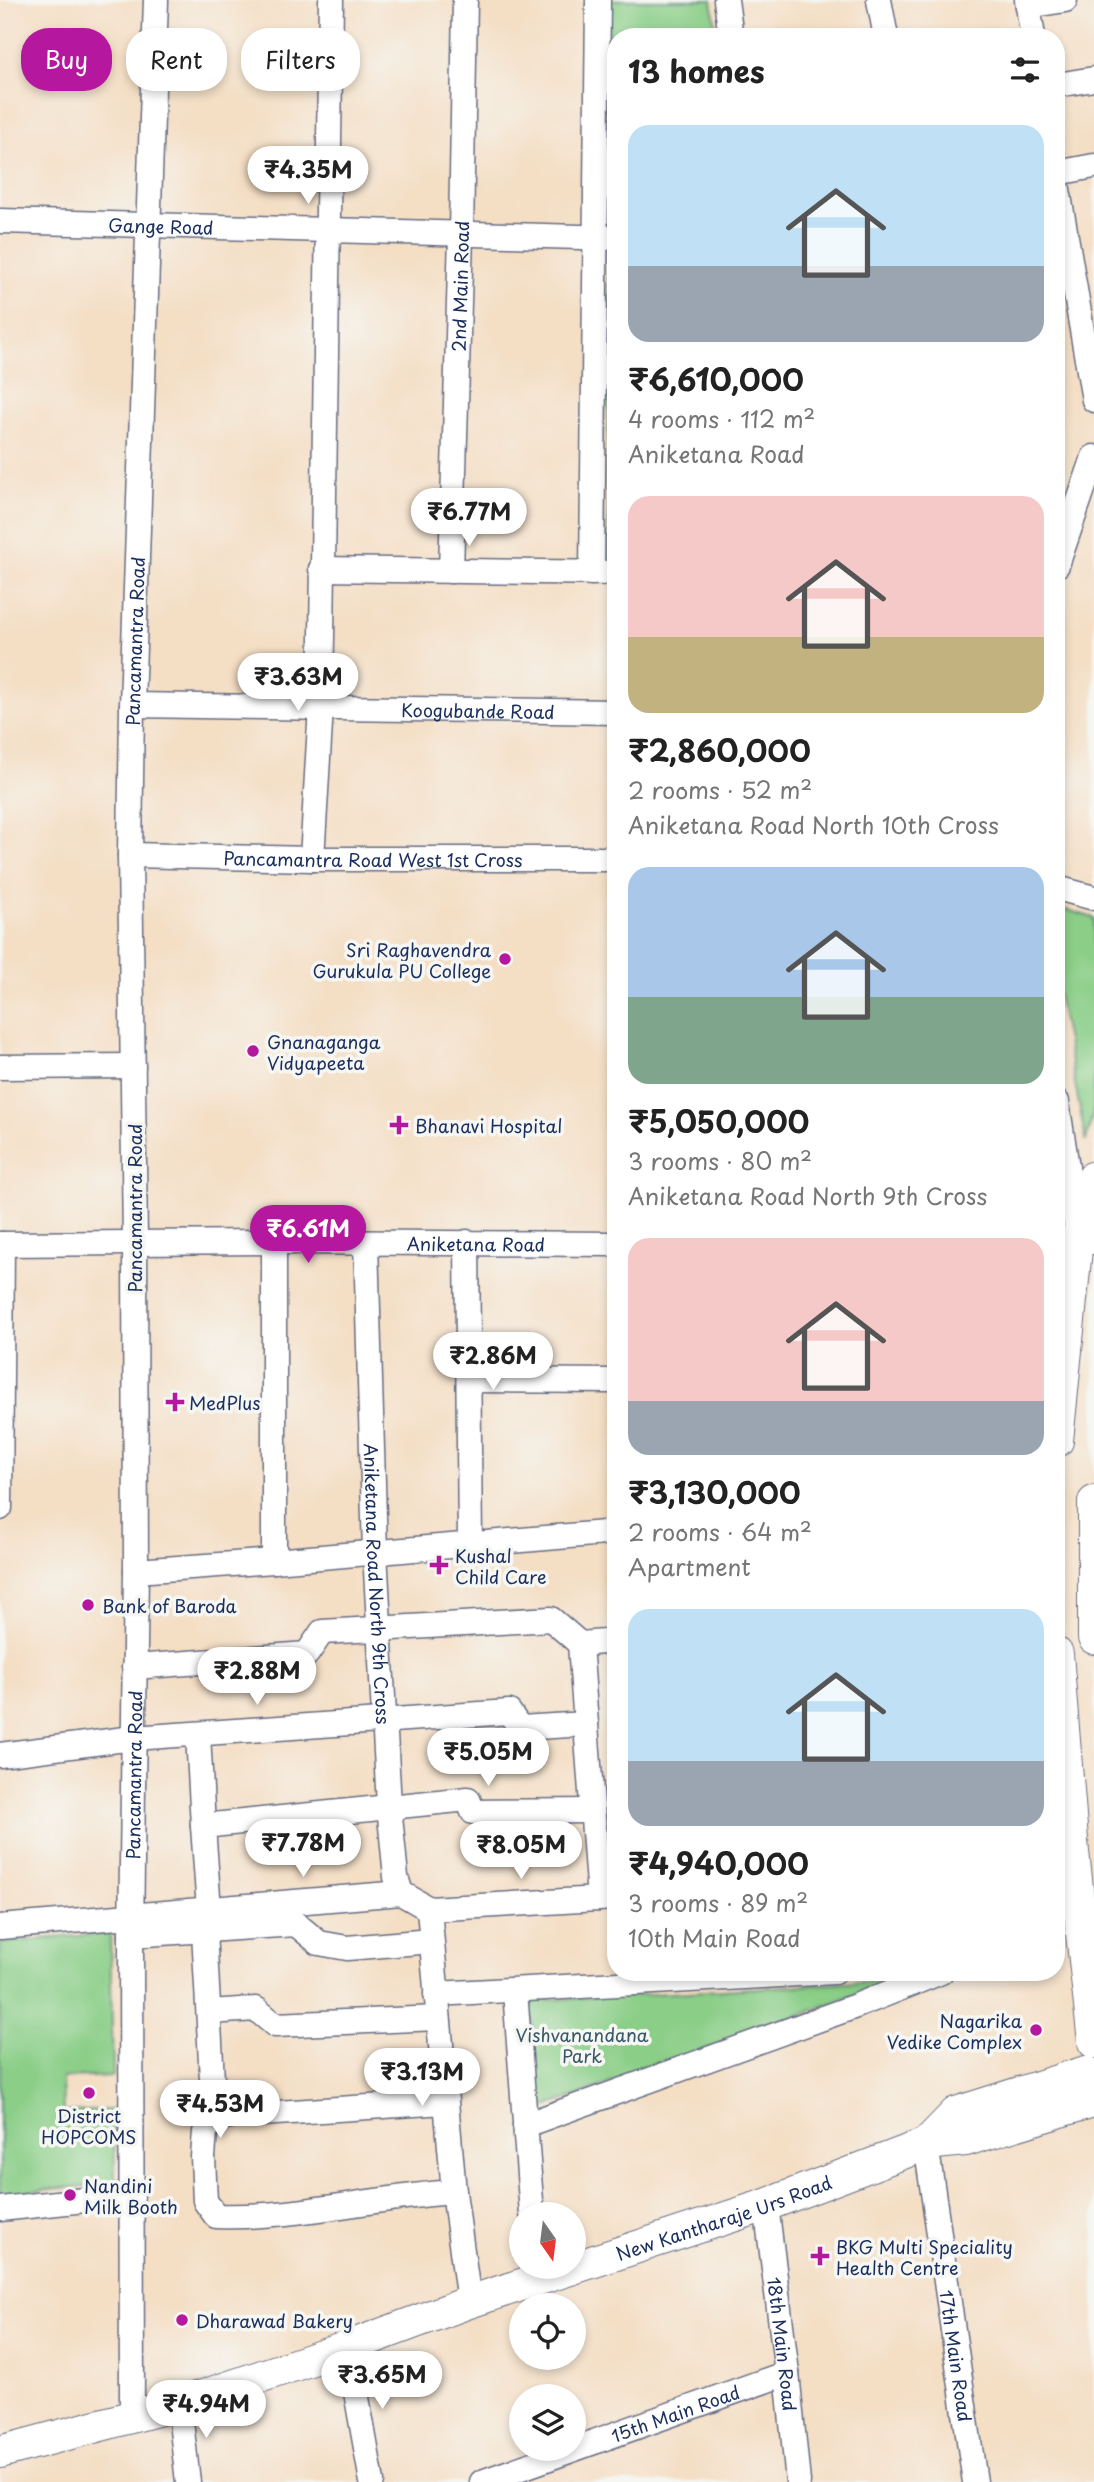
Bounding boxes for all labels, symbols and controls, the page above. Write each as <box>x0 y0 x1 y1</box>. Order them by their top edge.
chip: Buy <box>21 28 112 91</box>
chip: Rent <box>126 28 227 91</box>
chip: Filters <box>241 28 360 91</box>
text: 13 homes <box>628 48 765 93</box>
icon: filters <box>1006 51 1044 89</box>
pin: ₹4.35M <box>251 146 365 206</box>
text: ₹4.35M <box>263 151 353 186</box>
icon: home <box>773 170 899 296</box>
street label: Gange Road <box>108 210 214 240</box>
street label: 2nd Main Road <box>444 220 475 352</box>
text: ₹6,610,000 <box>628 356 804 401</box>
text: 4 rooms · 112 m² <box>628 401 815 436</box>
text: Aniketana Road <box>628 436 805 471</box>
pin: ₹6.77M <box>412 489 526 548</box>
text: ₹6.77M <box>427 493 511 528</box>
icon: home <box>773 541 899 667</box>
street label: Pancamantra Road <box>118 556 151 726</box>
pin: ₹3.63M <box>241 654 355 713</box>
text: ₹3.63M <box>253 658 343 693</box>
street label: Koogubande Road <box>401 695 555 725</box>
text: ₹2,860,000 <box>628 727 811 772</box>
text: 2 rooms · 52 m² <box>628 772 812 807</box>
text: Aniketana Road North 10th Cross <box>628 807 999 842</box>
street label: Pancamantra Road West 1st Cross <box>223 844 523 873</box>
icon: home <box>773 912 899 1038</box>
place label: Sri Raghavendra Gurukula PU College <box>312 936 492 984</box>
marker: Sri Raghavendra Gurukula PU College <box>497 951 513 967</box>
place label: Gnanaganga Vidyapeeta <box>267 1028 381 1076</box>
marker: Gnanaganga Vidyapeeta <box>245 1043 261 1059</box>
text: ₹5,050,000 <box>628 1098 810 1143</box>
place label: Bhanavi Hospital <box>415 1112 563 1139</box>
marker: Bhanavi Hospital <box>389 1115 409 1135</box>
street label: Pancamantra Road <box>121 1124 148 1292</box>
text: 3 rooms · 80 m² <box>628 1143 812 1178</box>
text: Aniketana Road North 9th Cross <box>628 1178 987 1213</box>
pin: ₹6.61M <box>251 1206 365 1265</box>
text: ₹6.61M <box>266 1210 350 1245</box>
street label: Aniketana Road <box>407 1229 545 1257</box>
icon: home <box>773 1283 899 1409</box>
pin: ₹2.86M <box>436 1332 550 1392</box>
text: ₹2.86M <box>449 1337 537 1372</box>
place label: MedPlus <box>189 1389 261 1416</box>
marker: MedPlus <box>167 1394 183 1410</box>
street label: Aniketana Road North 9th Cross <box>358 1443 398 1725</box>
text: ₹3,130,000 <box>628 1469 801 1514</box>
text: 2 rooms · 64 m² <box>628 1514 812 1549</box>
place label: Kushal Child Care <box>455 1542 547 1590</box>
text: Apartment <box>628 1549 751 1584</box>
marker: Kushal Child Care <box>429 1555 449 1575</box>
place label: Bank of Baroda <box>102 1592 237 1619</box>
marker: Bank of Baroda <box>80 1597 96 1613</box>
pin: ₹2.88M <box>200 1648 314 1707</box>
text: ₹2.88M <box>213 1652 301 1687</box>
icon: home <box>773 1654 899 1780</box>
street label: Pancamantra Road <box>119 1690 148 1860</box>
pin: ₹5.05M <box>431 1728 545 1788</box>
text: ₹5.05M <box>443 1733 533 1768</box>
pin: ₹7.78M <box>246 1820 360 1879</box>
pin: ₹8.05M <box>464 1822 578 1881</box>
text: ₹7.78M <box>261 1824 345 1859</box>
text: ₹8.05M <box>476 1826 566 1861</box>
text: ₹4,940,000 <box>628 1840 809 1885</box>
text: 3 rooms · 89 m² <box>628 1885 808 1920</box>
text: 10th Main Road <box>628 1920 801 1955</box>
place label: Nagarika Vedike Complex <box>887 2007 1023 2055</box>
park label: Vishvanandana Park <box>516 2021 649 2069</box>
marker: Nagarika Vedike Complex <box>1028 2022 1044 2038</box>
pin: ₹3.13M <box>365 2048 479 2108</box>
text: ₹3.13M <box>380 2053 464 2088</box>
pin: ₹4.53M <box>163 2080 277 2140</box>
marker: District HOPCOMS <box>81 2085 97 2101</box>
text: ₹4.53M <box>176 2085 264 2120</box>
place label: District HOPCOMS <box>41 2102 137 2150</box>
street label: New Kantharaje Urs Road <box>612 2168 835 2267</box>
place label: Nandini Milk Booth <box>84 2172 178 2220</box>
marker: Nandini Milk Booth <box>62 2187 78 2203</box>
north arrow <box>509 2202 586 2278</box>
map controls <box>509 2202 586 2461</box>
place label: BKG Multi Speciality Health Centre <box>836 2233 1013 2281</box>
marker: BKG Multi Speciality Health Centre <box>810 2246 830 2266</box>
street label: 18th Main Road <box>762 2275 804 2412</box>
street label: 17th Main Road <box>934 2288 980 2424</box>
button: locate <box>509 2293 586 2370</box>
place label: Dharawad Bakery <box>196 2307 353 2334</box>
marker: Dharawad Bakery <box>174 2312 190 2328</box>
pin: ₹3.65M <box>325 2352 439 2411</box>
text: ₹3.65M <box>337 2356 427 2391</box>
street label: 15th Main Road <box>607 2378 743 2448</box>
pin: ₹4.94M <box>149 2380 263 2440</box>
button: layers <box>509 2384 586 2461</box>
text: ₹4.94M <box>162 2385 250 2420</box>

